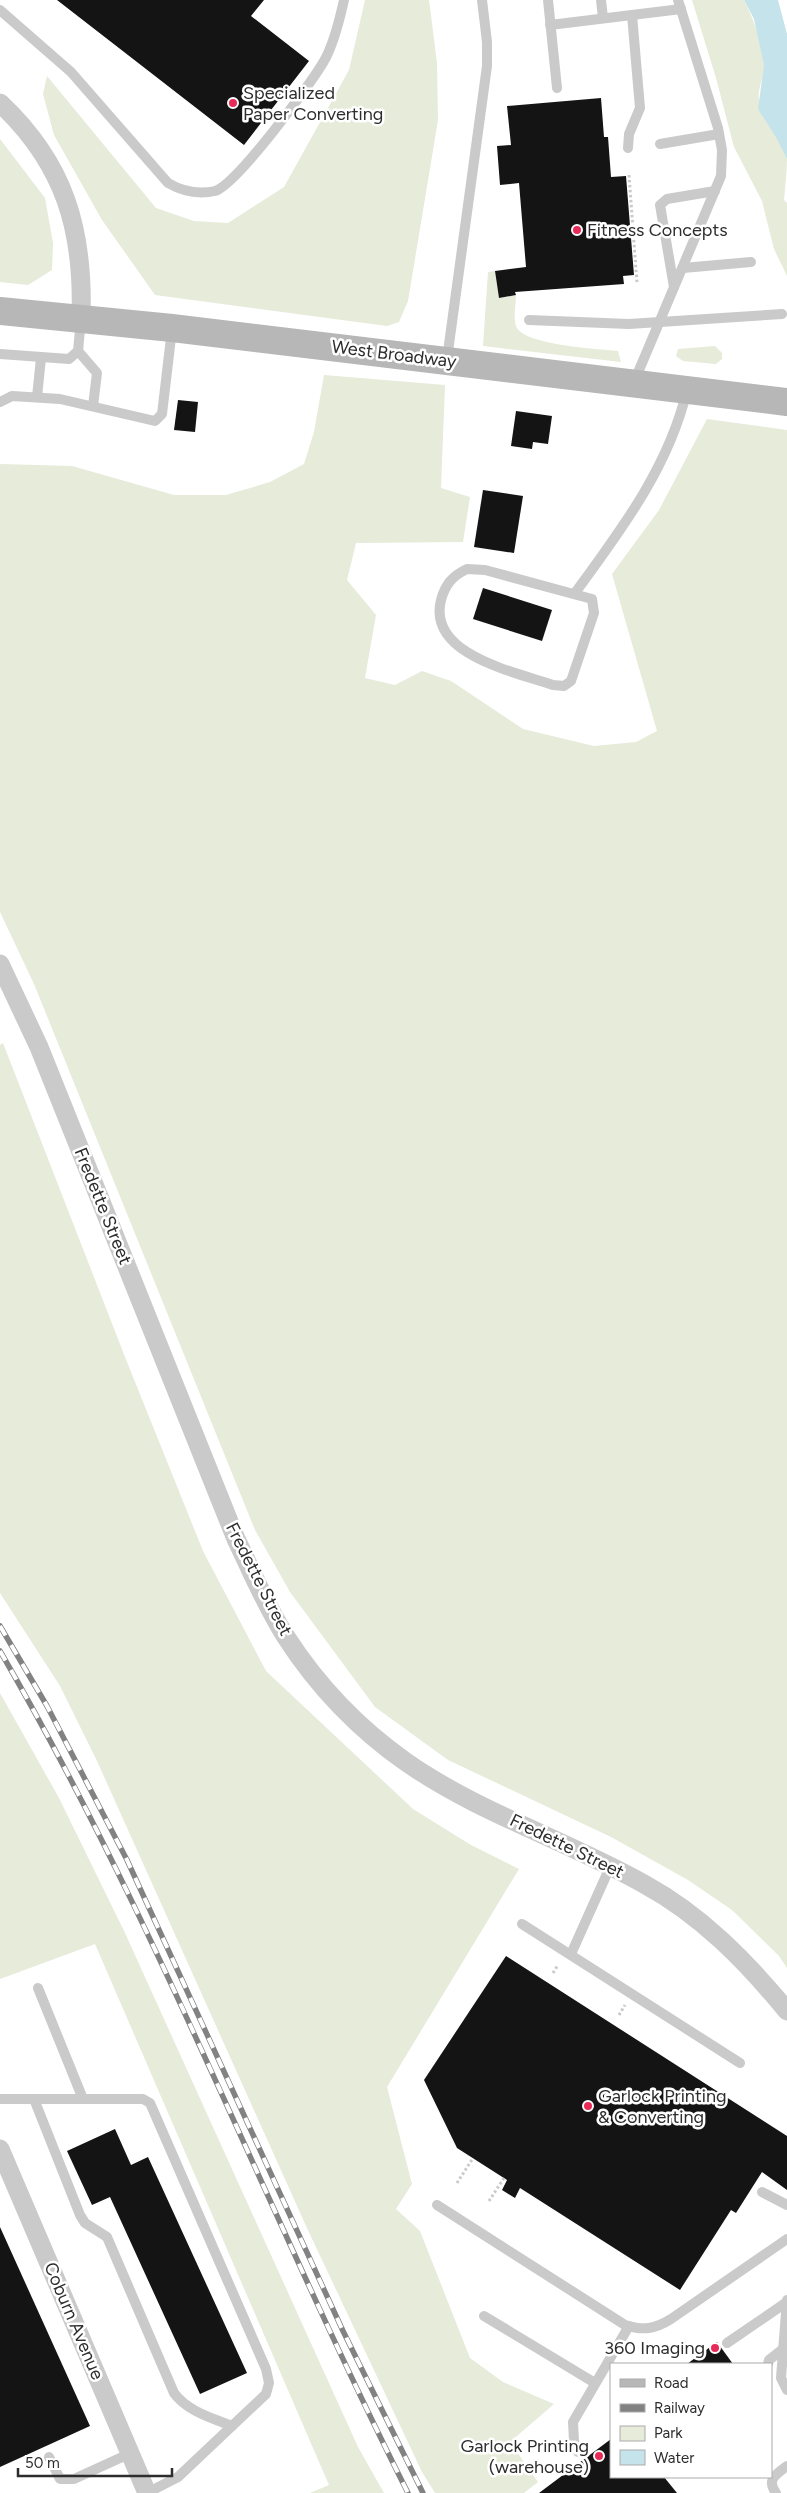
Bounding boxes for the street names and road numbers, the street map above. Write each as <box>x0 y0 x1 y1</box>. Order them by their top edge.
street label: West Broadway <box>330 335 458 373</box>
street label: Fredette Street <box>70 1144 137 1268</box>
street label: Fredette Street <box>221 1519 297 1639</box>
street label: Fredette Street <box>506 1809 628 1883</box>
street label: Coburn Avenue <box>39 2259 109 2383</box>

